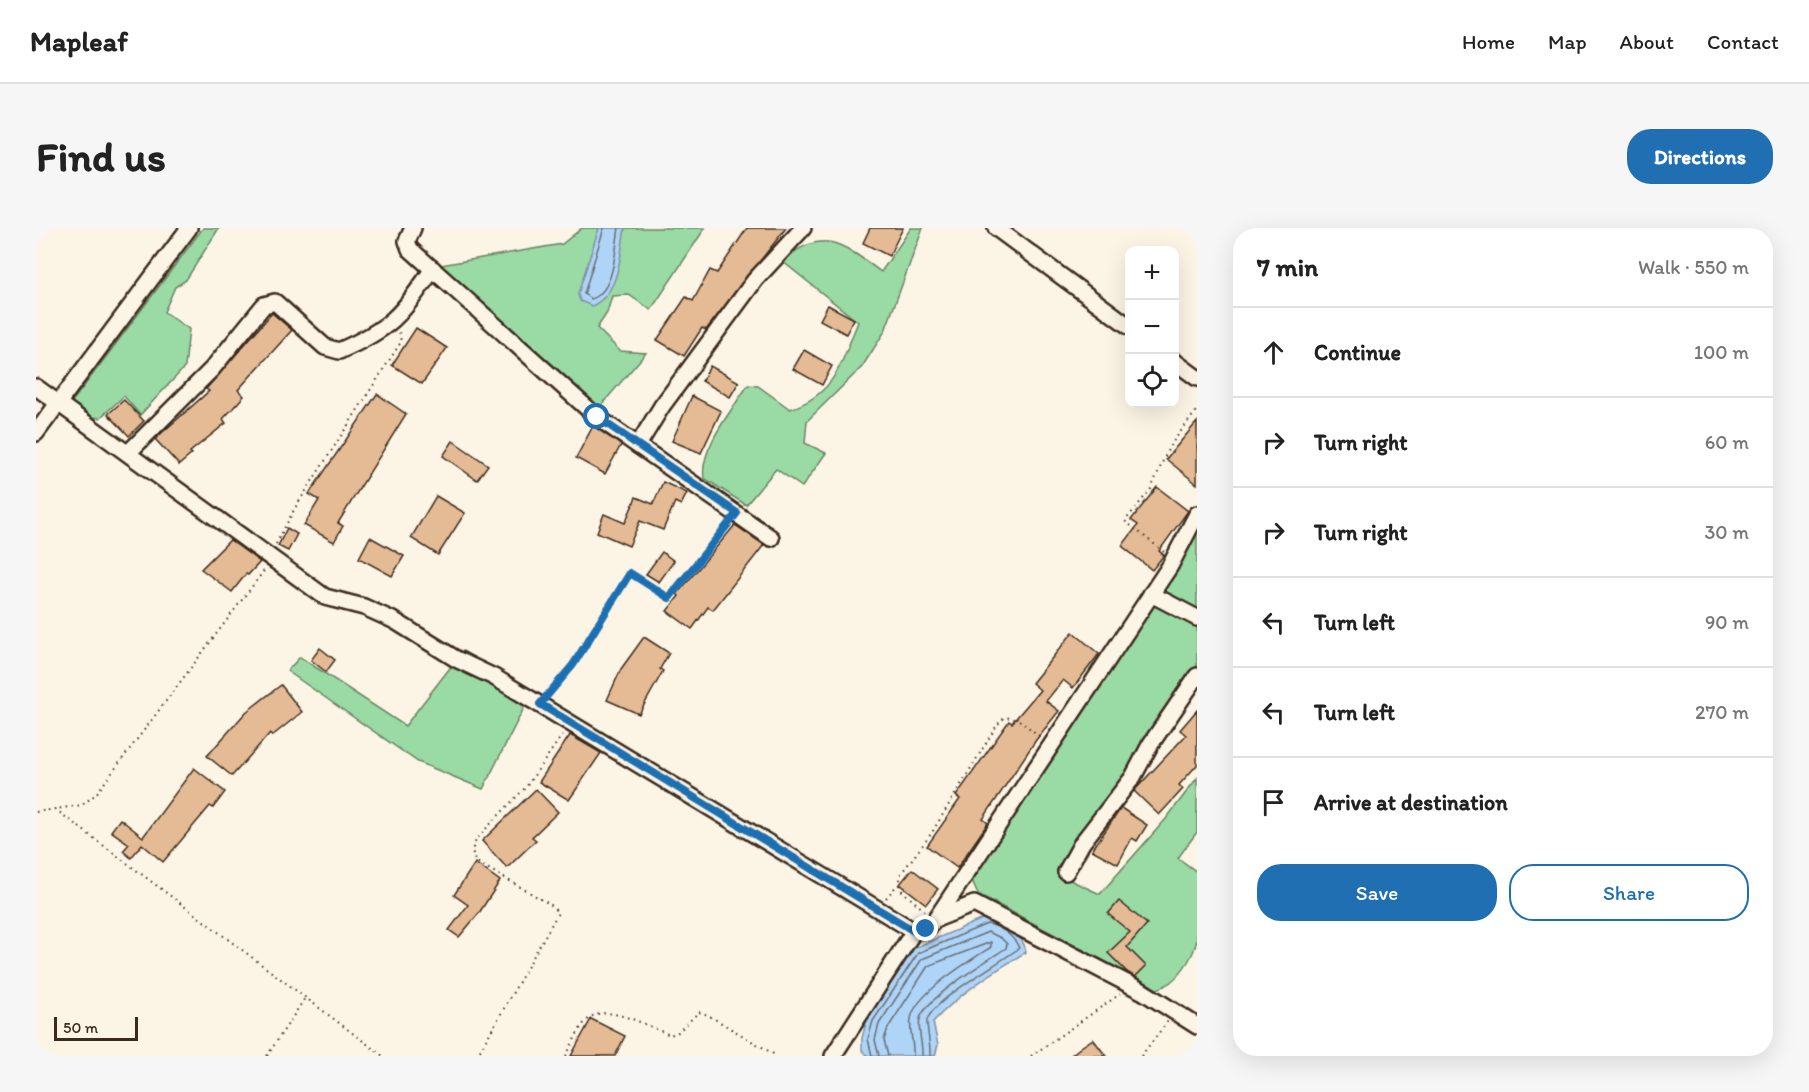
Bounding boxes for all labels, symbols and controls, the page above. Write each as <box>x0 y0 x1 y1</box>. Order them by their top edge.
text: Mapleaf <box>30 24 128 58</box>
text: Home <box>1462 29 1515 54</box>
text: Map <box>1548 29 1587 54</box>
text: About <box>1620 29 1674 54</box>
text: Contact <box>1707 29 1779 54</box>
button: Directions <box>1627 129 1773 184</box>
text: Find us <box>36 131 166 182</box>
map controls <box>1125 246 1179 408</box>
button: + <box>1125 246 1179 300</box>
text: 7 min <box>1257 251 1318 283</box>
text: Walk · 550 m <box>1638 255 1749 279</box>
button: − <box>1125 300 1179 354</box>
icon: ahead <box>1257 336 1290 369</box>
text: Continue <box>1314 339 1401 366</box>
text: 100 m <box>1694 340 1749 364</box>
button: locate <box>1125 354 1179 408</box>
route start <box>583 403 609 429</box>
icon: right <box>1257 426 1290 459</box>
text: Turn right <box>1314 429 1408 456</box>
text: 60 m <box>1705 430 1749 454</box>
icon: right <box>1257 516 1290 549</box>
text: Turn right <box>1314 519 1408 546</box>
text: 30 m <box>1704 520 1749 544</box>
icon: left <box>1257 606 1290 639</box>
text: Turn left <box>1314 609 1395 636</box>
text: 90 m <box>1705 610 1749 634</box>
icon: left <box>1257 696 1290 729</box>
text: Turn left <box>1314 699 1395 726</box>
text: 270 m <box>1695 700 1749 724</box>
icon: arrive <box>1257 786 1290 819</box>
text: Arrive at destination <box>1314 789 1508 816</box>
button: Save <box>1257 864 1497 921</box>
button: Share <box>1509 864 1749 921</box>
route end <box>912 915 938 941</box>
scale bar <box>54 1014 138 1042</box>
text: 50 m <box>63 1018 98 1037</box>

